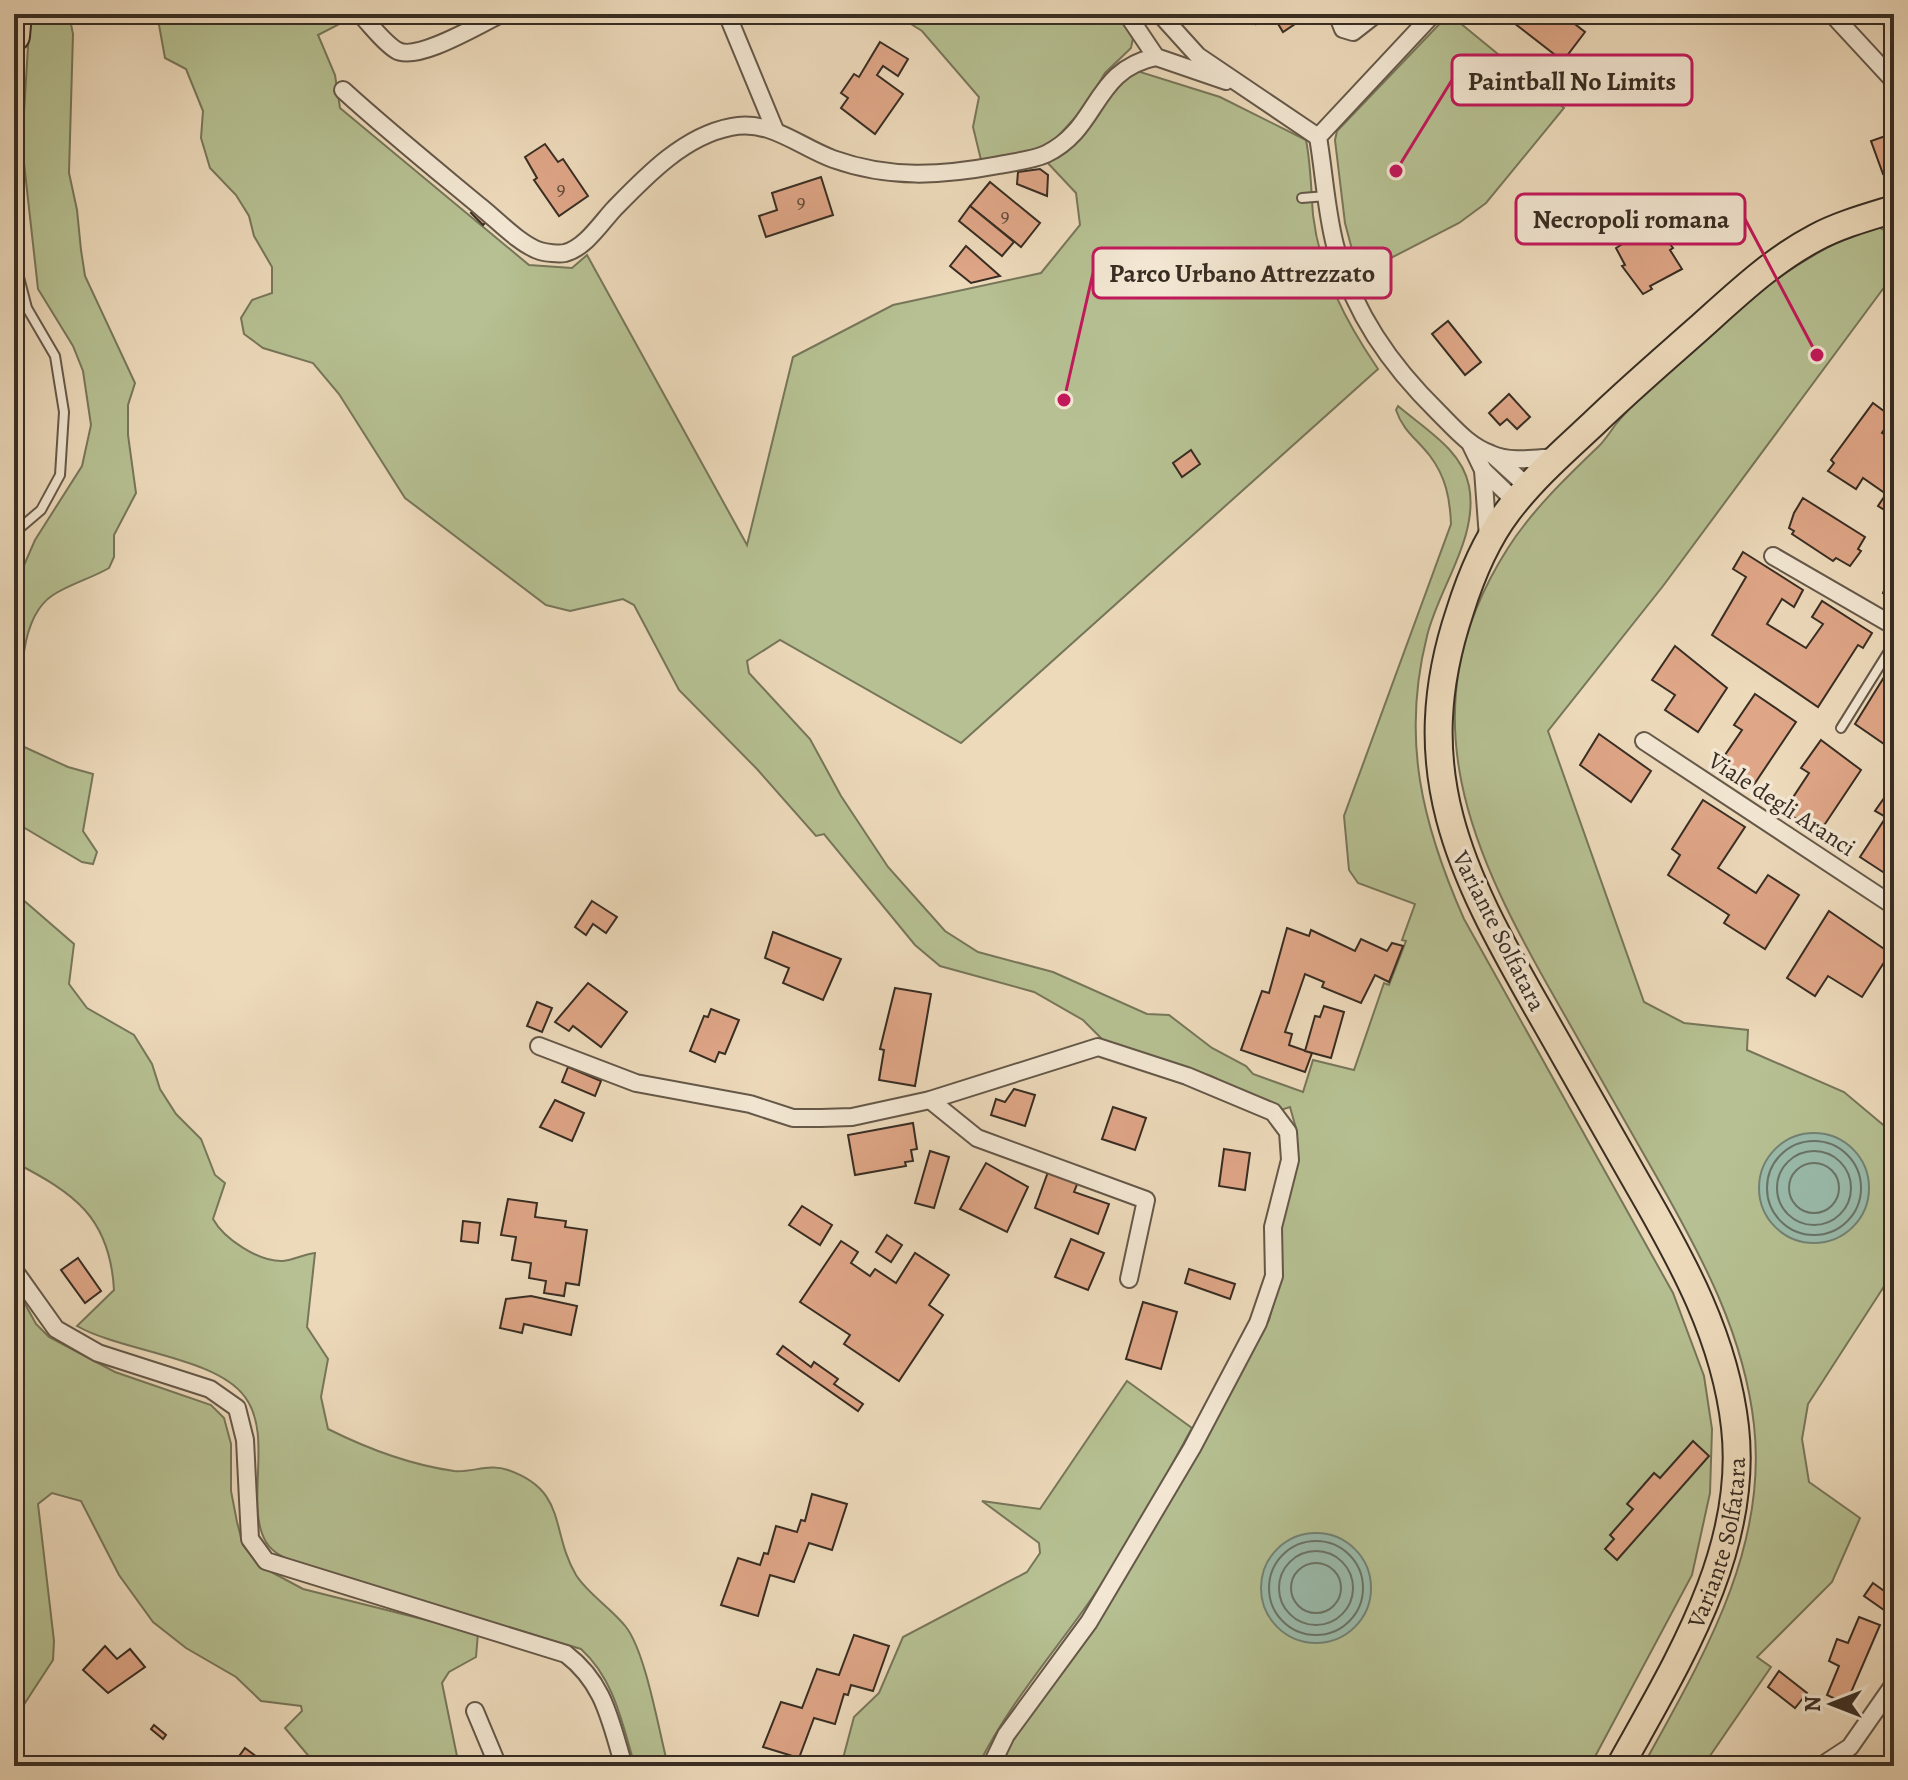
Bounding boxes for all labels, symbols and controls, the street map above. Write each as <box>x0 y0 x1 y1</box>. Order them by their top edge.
callout: Paintball No Limits <box>1452 55 1692 105</box>
text: Paintball No Limits <box>1468 64 1676 99</box>
house number: 9 <box>556 175 566 202</box>
house number: 9 <box>796 188 806 215</box>
callout: Necropoli romana <box>1516 194 1745 244</box>
house number: 9 <box>1000 202 1010 229</box>
text: Necropoli romana <box>1532 202 1730 237</box>
callout: Parco Urbano Attrezzato <box>1093 248 1391 298</box>
text: Parco Urbano Attrezzato <box>1109 256 1375 291</box>
street label: Viale degli Aranci <box>1701 744 1862 864</box>
street label: Variante Solfatara <box>1444 845 1554 1017</box>
street label: Variante Solfatara <box>1679 1456 1753 1634</box>
north arrow <box>1792 1664 1872 1744</box>
text: N <box>1798 1696 1828 1712</box>

